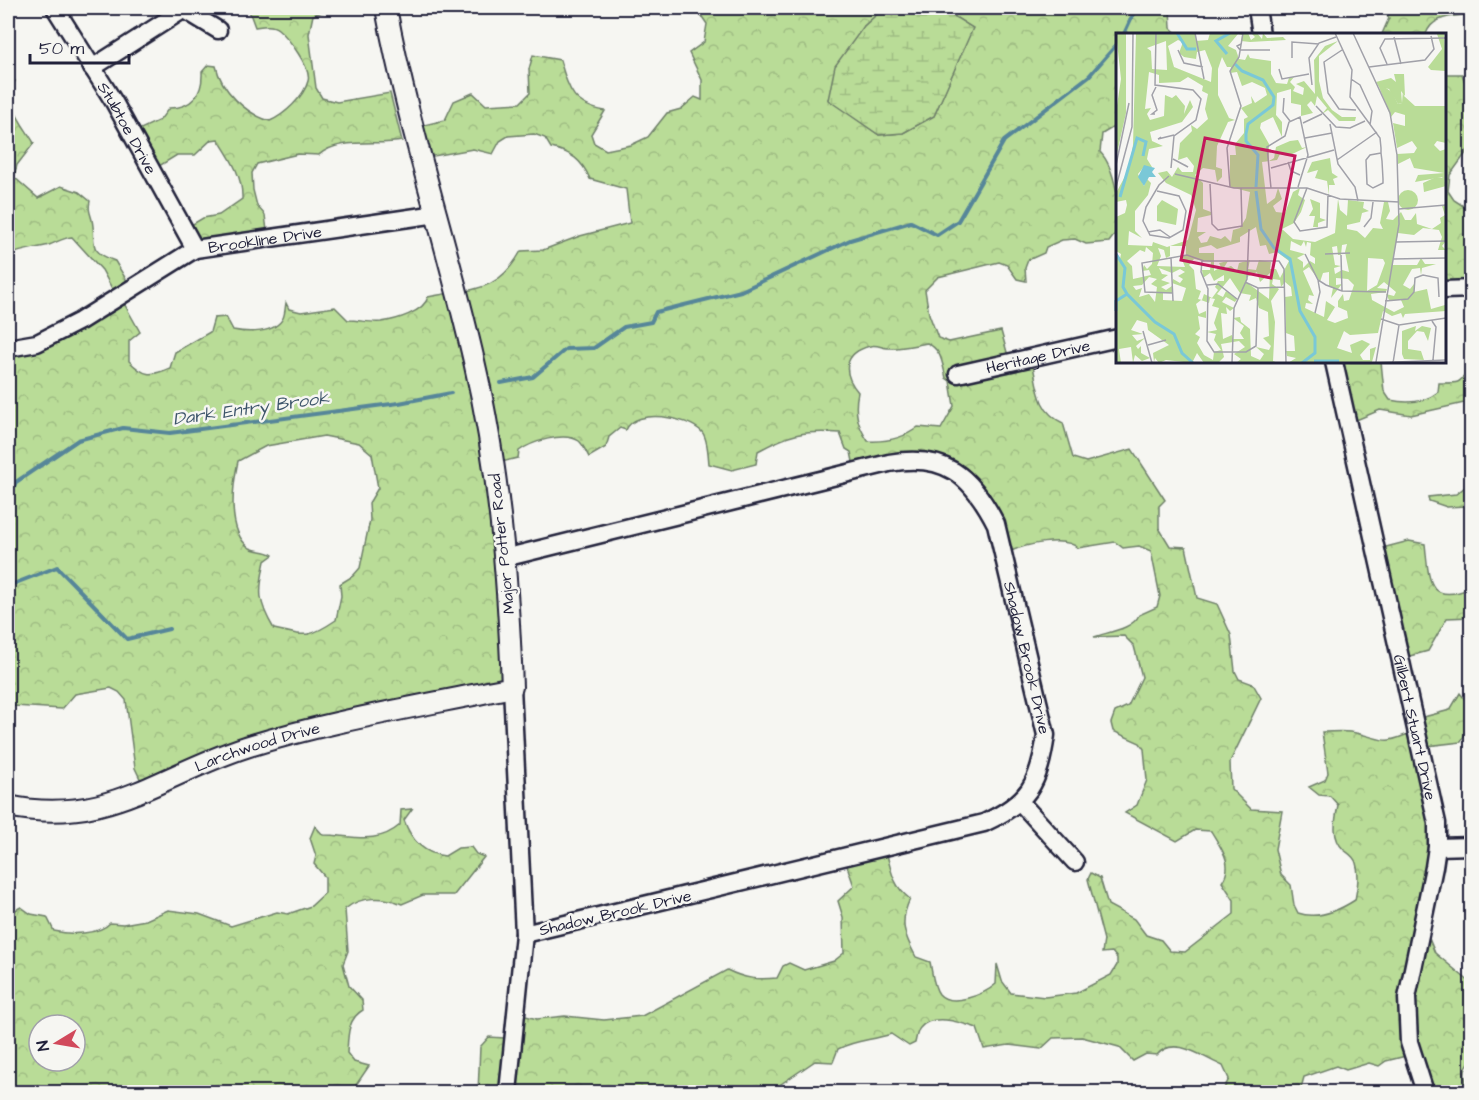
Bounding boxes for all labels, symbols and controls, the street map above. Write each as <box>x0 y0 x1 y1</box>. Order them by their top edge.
scale bar <box>30 27 129 65</box>
inset map <box>1116 33 1446 363</box>
text: 50 m <box>39 36 84 61</box>
street label: Stubtoe Drive <box>92 78 162 179</box>
street label: Brookline Drive <box>207 221 324 259</box>
street label: Heritage Drive <box>984 335 1093 379</box>
water label: Dark Entry Brook <box>172 385 332 433</box>
street label: Major Potter Road <box>484 473 520 615</box>
street label: Shadow Brook Drive <box>998 579 1055 737</box>
street label: Gilbert Stuart Drive <box>1388 652 1442 802</box>
street label: Larchwood Drive <box>191 717 323 778</box>
street label: Shadow Brook Drive <box>537 885 694 941</box>
north arrow <box>27 1013 87 1073</box>
text: N <box>32 1039 55 1053</box>

